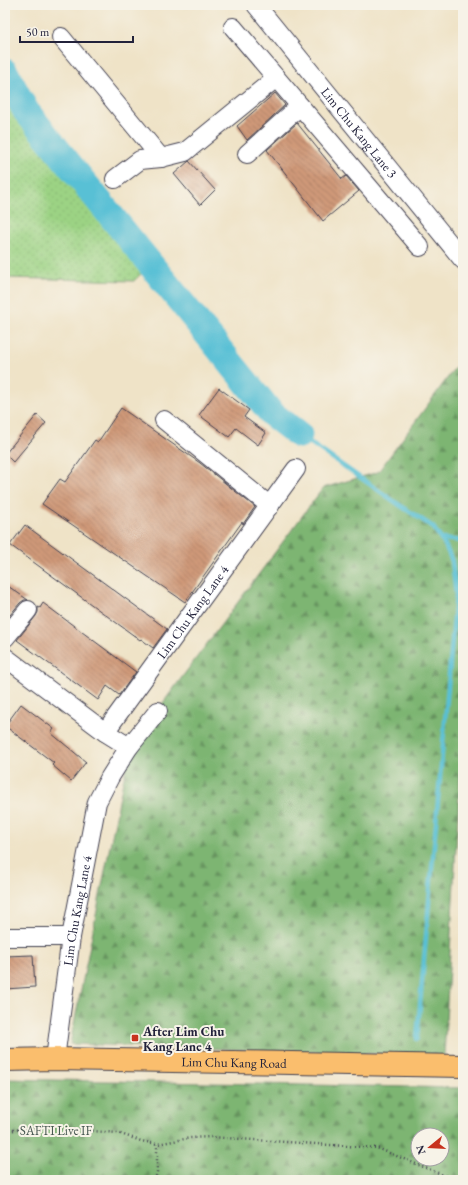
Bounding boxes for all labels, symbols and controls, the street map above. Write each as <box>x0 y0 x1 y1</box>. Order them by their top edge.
scale bar <box>20 18 133 44</box>
text: 50 m <box>26 24 50 40</box>
street label: Lim Chu Kang Lane 3 <box>317 84 401 181</box>
street label: Lim Chu Kang Lane 4 <box>153 561 233 662</box>
street label: Lim Chu Kang Lane 4 <box>59 853 96 967</box>
place label: After Lim Chu Kang Lane 4 <box>142 1023 225 1055</box>
marker: After Lim Chu Kang Lane 4 <box>130 1033 140 1043</box>
street label: Lim Chu Kang Road <box>181 1053 287 1072</box>
park label: SAFTI Live IF <box>20 1122 92 1139</box>
north arrow <box>410 1127 450 1167</box>
text: N <box>412 1144 429 1156</box>

